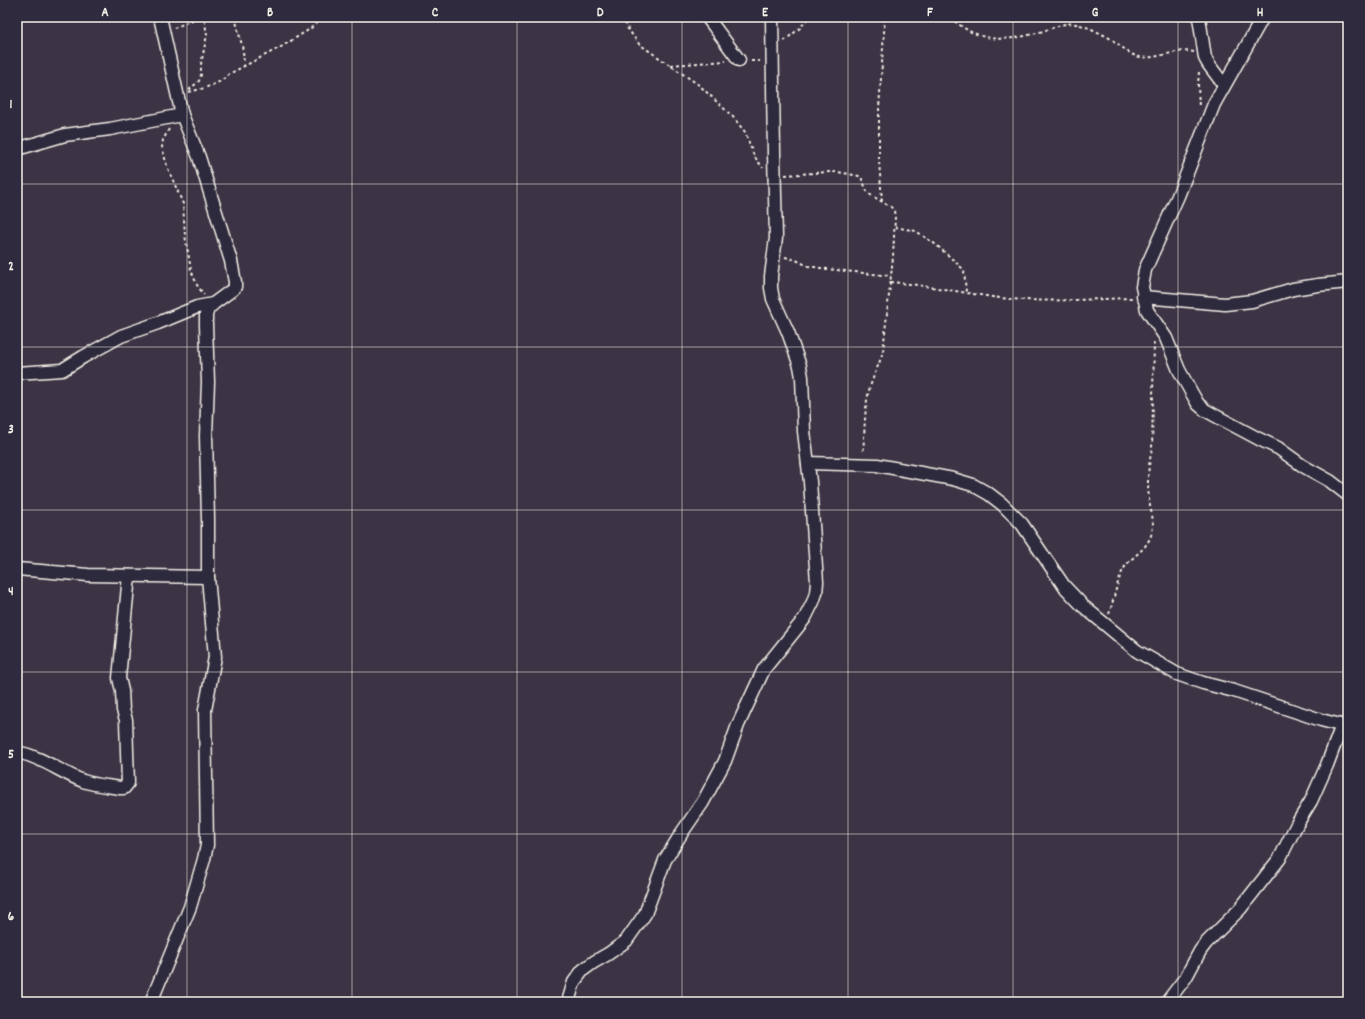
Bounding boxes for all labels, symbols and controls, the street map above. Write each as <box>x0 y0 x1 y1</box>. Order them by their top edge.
text: A <box>101 4 109 23</box>
text: B <box>267 4 273 23</box>
text: C <box>432 4 439 23</box>
text: D <box>597 4 604 23</box>
text: E <box>762 4 769 23</box>
text: F <box>927 4 933 23</box>
text: G <box>1092 4 1099 23</box>
text: H <box>1257 4 1264 23</box>
text: 1 <box>10 96 13 115</box>
text: 2 <box>8 258 14 277</box>
text: 3 <box>8 421 14 440</box>
text: 4 <box>8 583 14 602</box>
text: 5 <box>8 746 14 765</box>
text: 6 <box>8 908 15 927</box>

